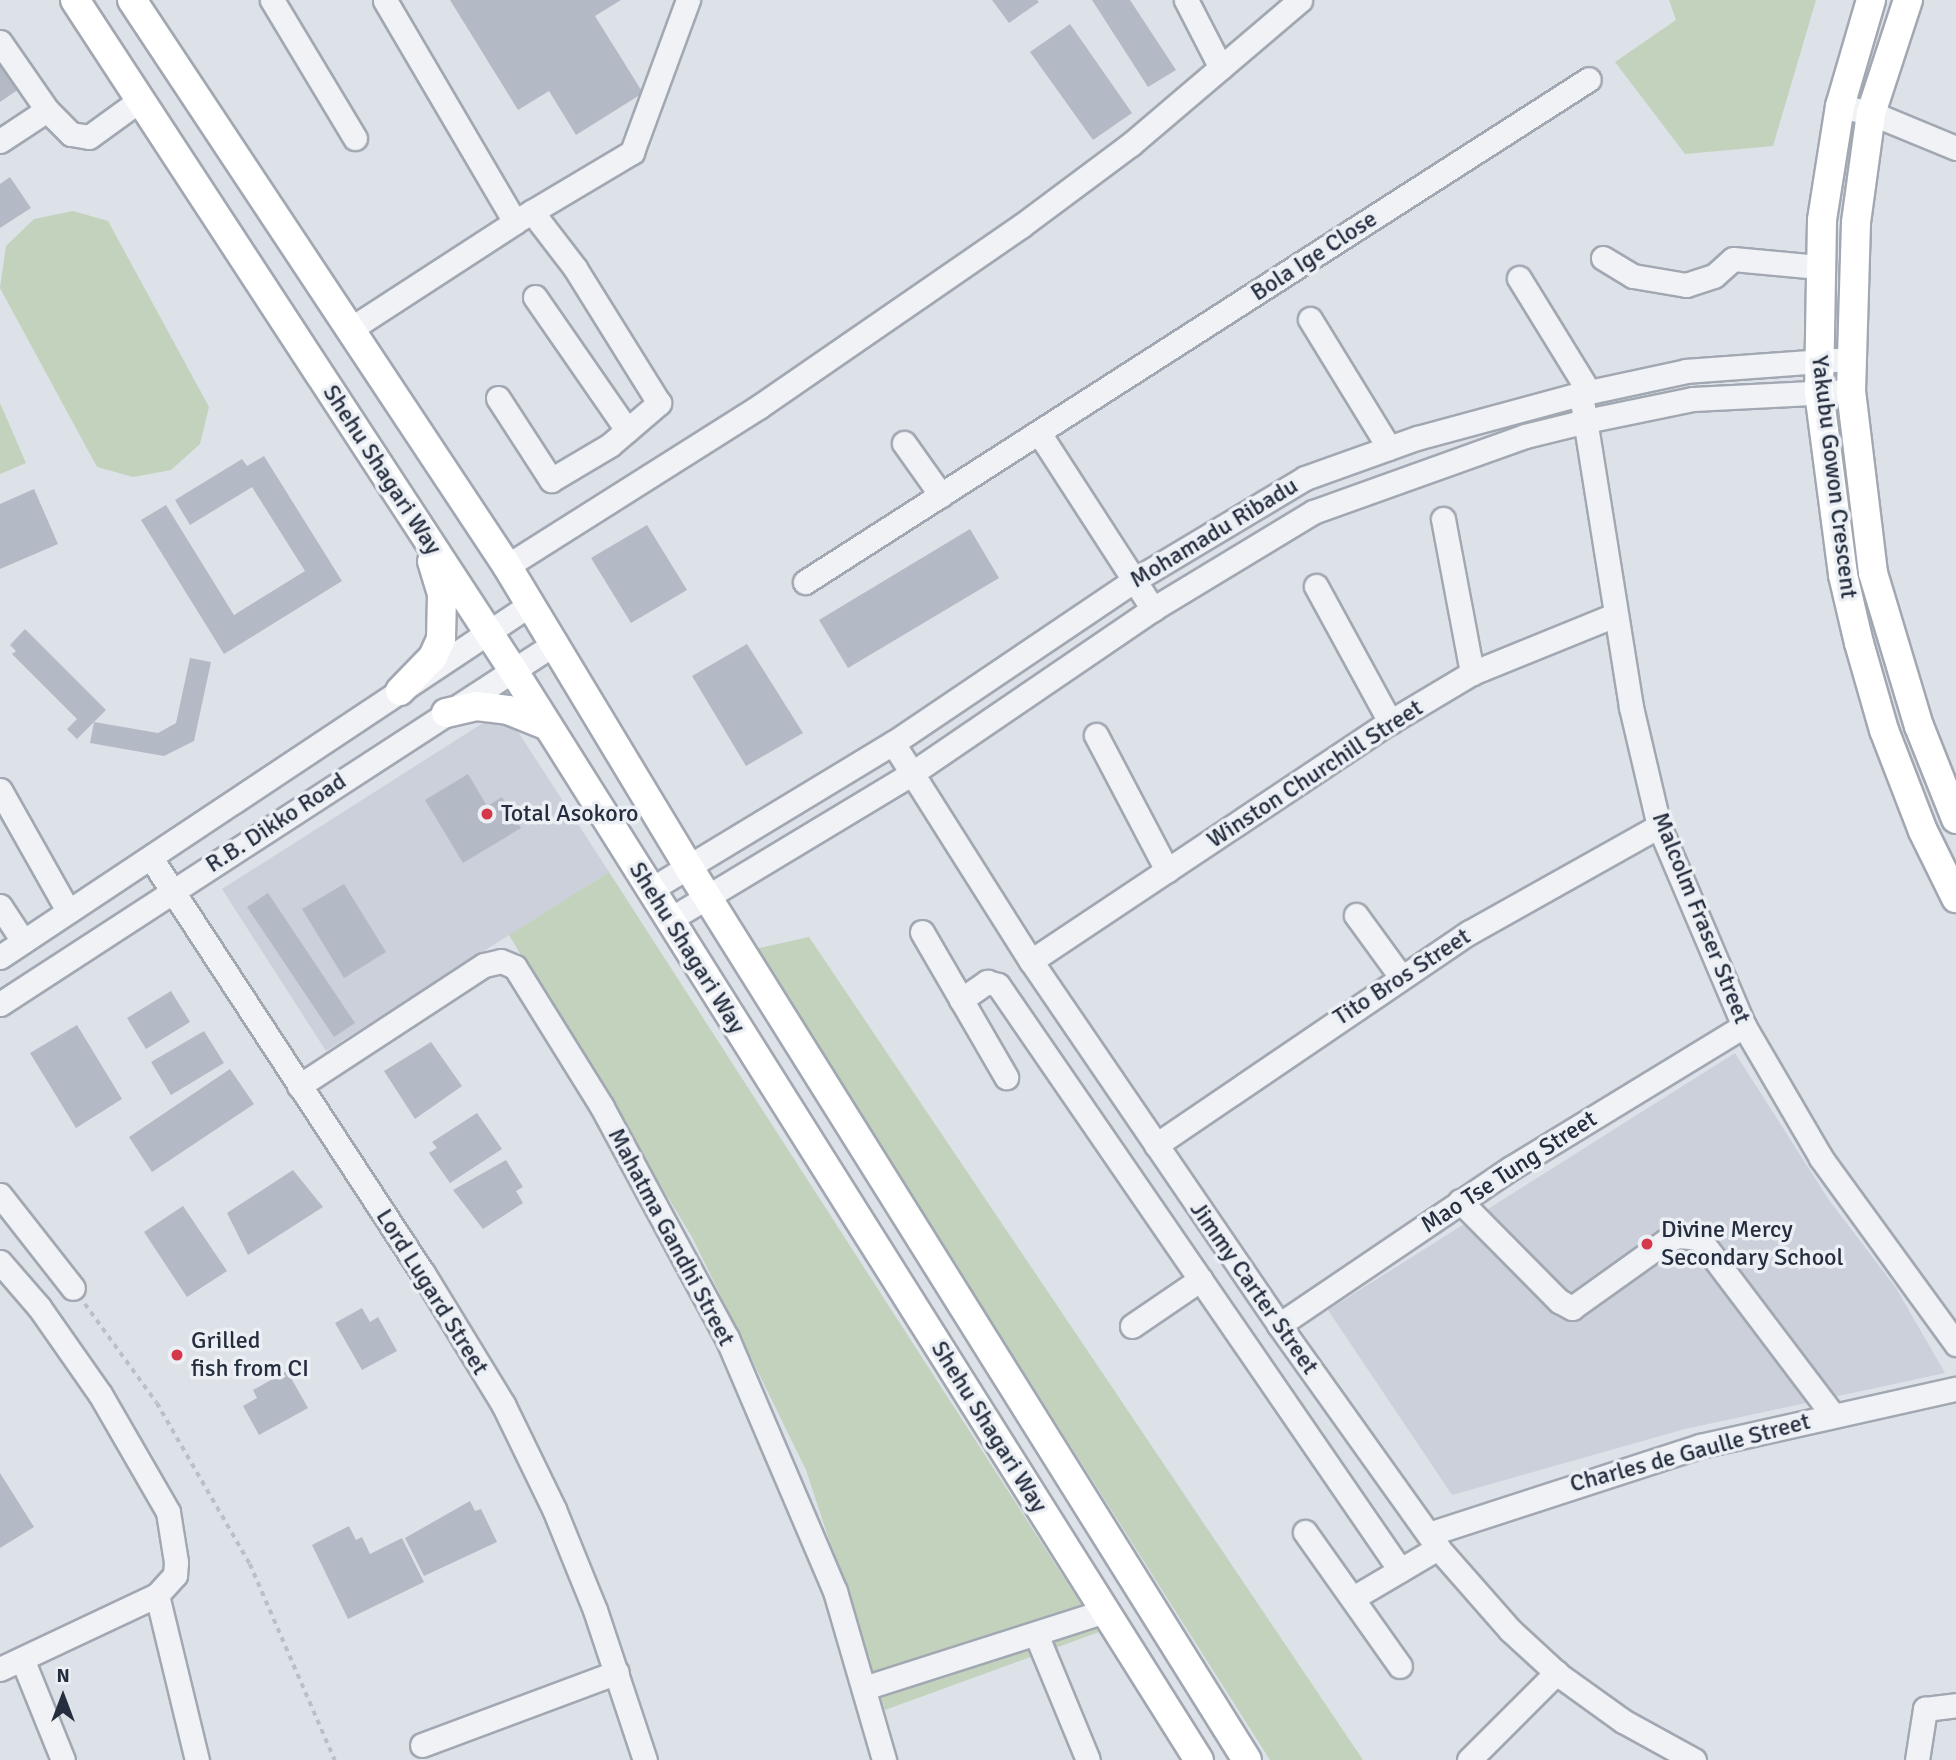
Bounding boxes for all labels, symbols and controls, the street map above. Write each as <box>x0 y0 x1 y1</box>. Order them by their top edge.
street label: Bola Ige Close <box>1245 204 1383 308</box>
street label: Yakubu Gowon Crescent <box>1805 354 1863 600</box>
street label: Shehu Shagari Way <box>316 380 448 560</box>
street label: Mohamadu Ribadu <box>1125 471 1303 595</box>
street label: Winston Churchill Street <box>1202 694 1428 854</box>
street label: R.B. Dikko Road <box>200 767 352 879</box>
place label: Total Asokoro <box>501 800 639 828</box>
marker: Total Asokoro <box>479 806 495 822</box>
street label: Malcolm Fraser Street <box>1645 808 1757 1028</box>
street label: Shehu Shagari Way <box>623 857 751 1039</box>
street label: Tito Bros Street <box>1328 922 1476 1032</box>
street label: Mao Tse Tung Street <box>1416 1105 1602 1239</box>
street label: Mahatma Gandhi Street <box>601 1123 741 1351</box>
street label: Jimmy Carter Street <box>1184 1196 1324 1380</box>
street label: Lord Lugard Street <box>369 1204 495 1380</box>
place label: Divine Mercy Secondary School <box>1661 1216 1844 1272</box>
marker: Divine Mercy Secondary School <box>1639 1236 1655 1252</box>
place label: Grilled fish from CI <box>191 1327 309 1383</box>
street label: Shehu Shagari Way <box>925 1336 1053 1518</box>
marker: Grilled fish from CI <box>169 1347 185 1363</box>
street label: Charles de Gaulle Street <box>1567 1407 1813 1499</box>
north arrow <box>28 1662 98 1732</box>
text: N <box>56 1664 70 1688</box>

